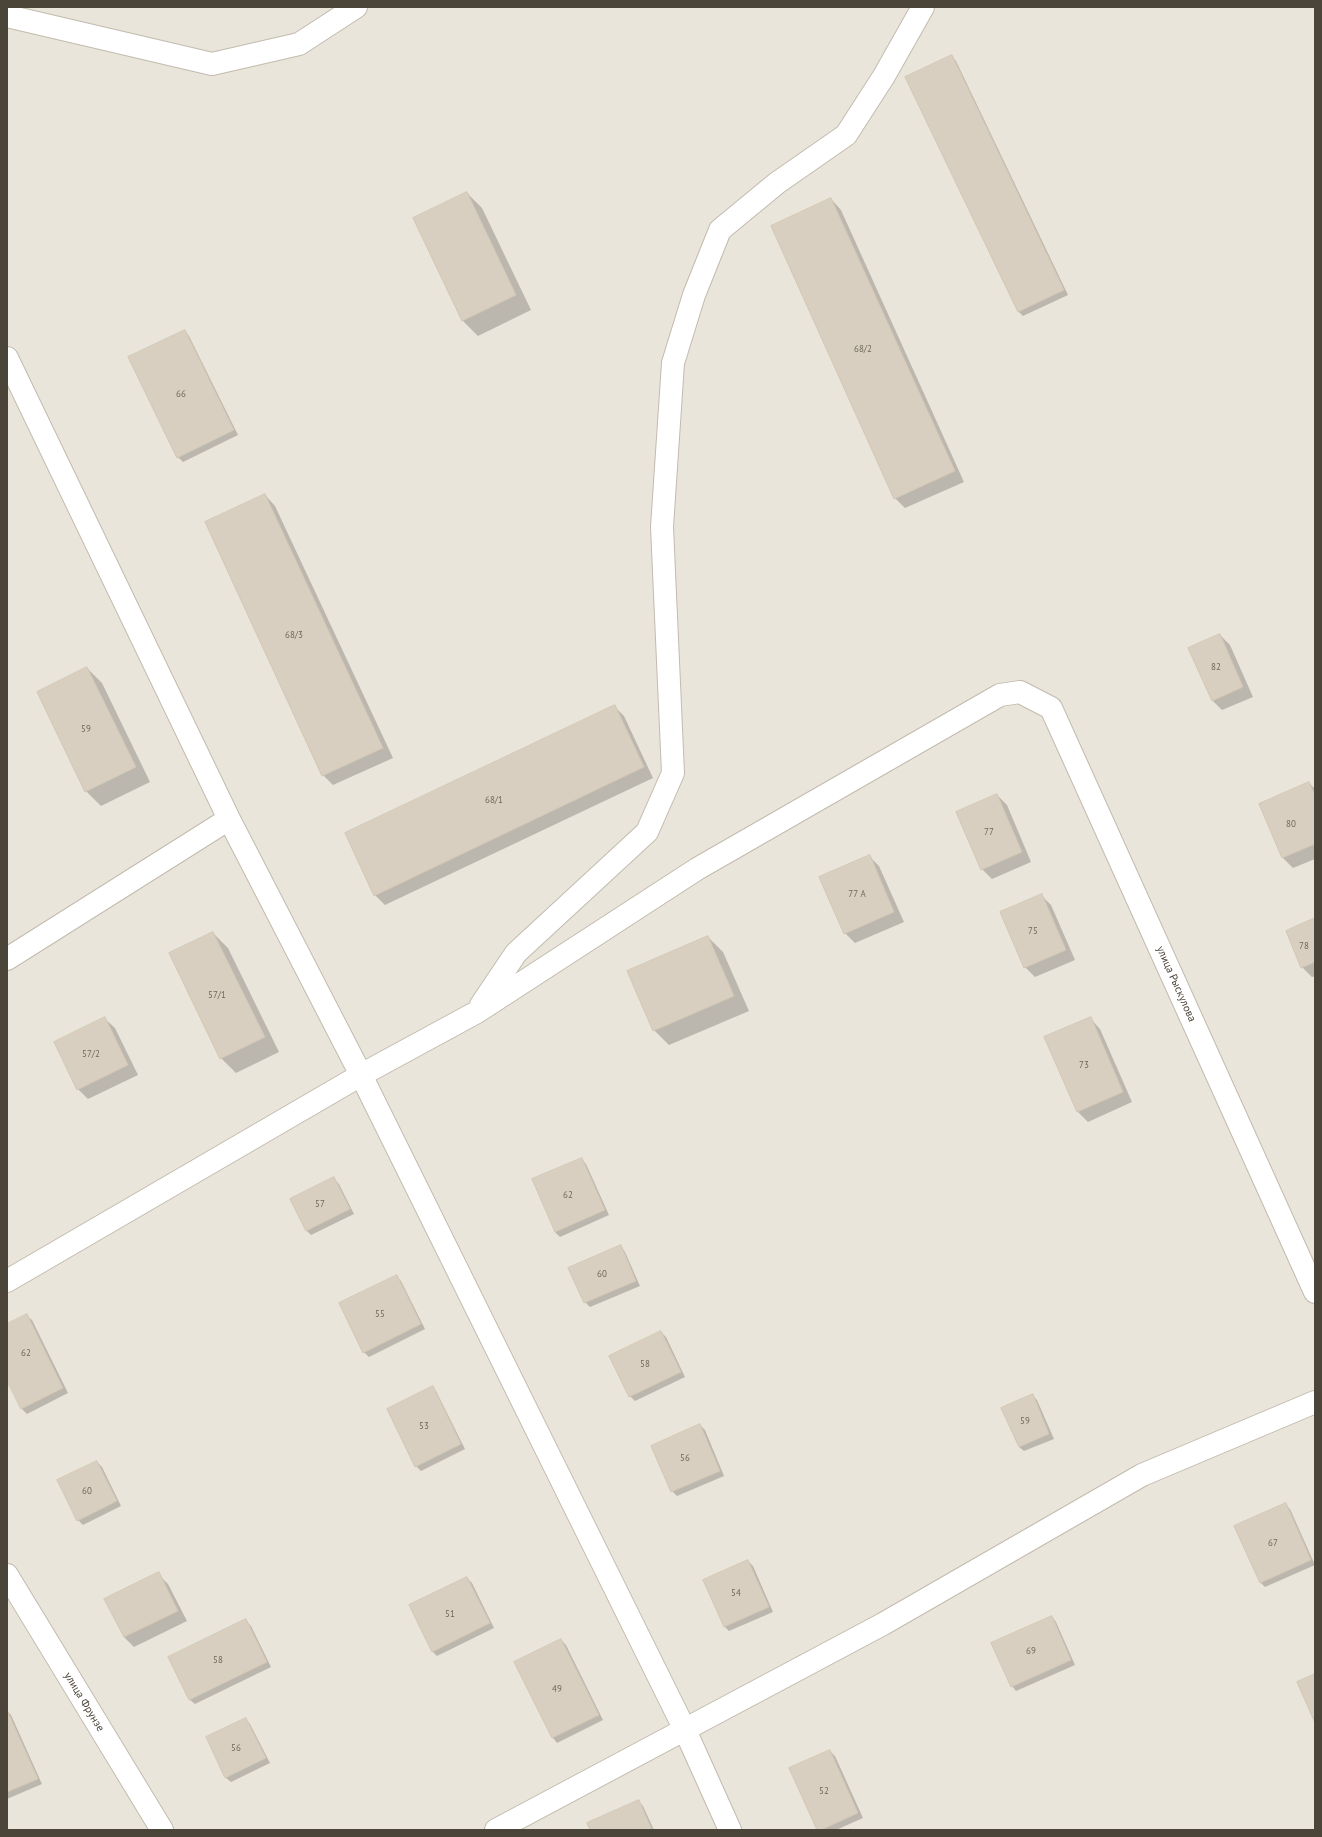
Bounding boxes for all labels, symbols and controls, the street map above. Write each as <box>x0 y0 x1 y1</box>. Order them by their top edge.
house number: 68/2 <box>854 344 872 354</box>
house number: 66 <box>176 389 186 399</box>
house number: 68/3 <box>285 630 303 640</box>
house number: 82 <box>1211 662 1221 672</box>
house number: 59 <box>81 724 91 734</box>
house number: 68/1 <box>485 795 503 805</box>
house number: 80 <box>1286 819 1296 829</box>
house number: 77 <box>984 827 994 837</box>
house number: 77 А <box>848 889 866 899</box>
house number: 75 <box>1028 926 1038 936</box>
house number: 78 <box>1299 941 1309 951</box>
street label: улица Рыскулова <box>1153 944 1199 1024</box>
house number: 57/1 <box>208 990 226 1000</box>
house number: 57/2 <box>82 1049 100 1059</box>
house number: 73 <box>1079 1060 1089 1070</box>
house number: 62 <box>563 1190 573 1200</box>
house number: 57 <box>315 1199 325 1209</box>
house number: 60 <box>597 1269 607 1279</box>
house number: 55 <box>375 1309 385 1319</box>
house number: 62 <box>21 1348 31 1358</box>
house number: 58 <box>640 1359 650 1369</box>
house number: 59 <box>1020 1416 1030 1426</box>
house number: 53 <box>419 1421 429 1431</box>
house number: 56 <box>680 1453 690 1463</box>
house number: 60 <box>82 1486 92 1496</box>
house number: 67 <box>1268 1538 1278 1548</box>
house number: 54 <box>731 1588 741 1598</box>
house number: 51 <box>445 1609 455 1619</box>
house number: 69 <box>1026 1646 1036 1656</box>
house number: 58 <box>213 1655 223 1665</box>
street label: улица Фрунзе <box>61 1670 107 1734</box>
house number: 49 <box>552 1684 562 1694</box>
house number: 56 <box>231 1743 241 1753</box>
house number: 52 <box>819 1786 829 1796</box>

